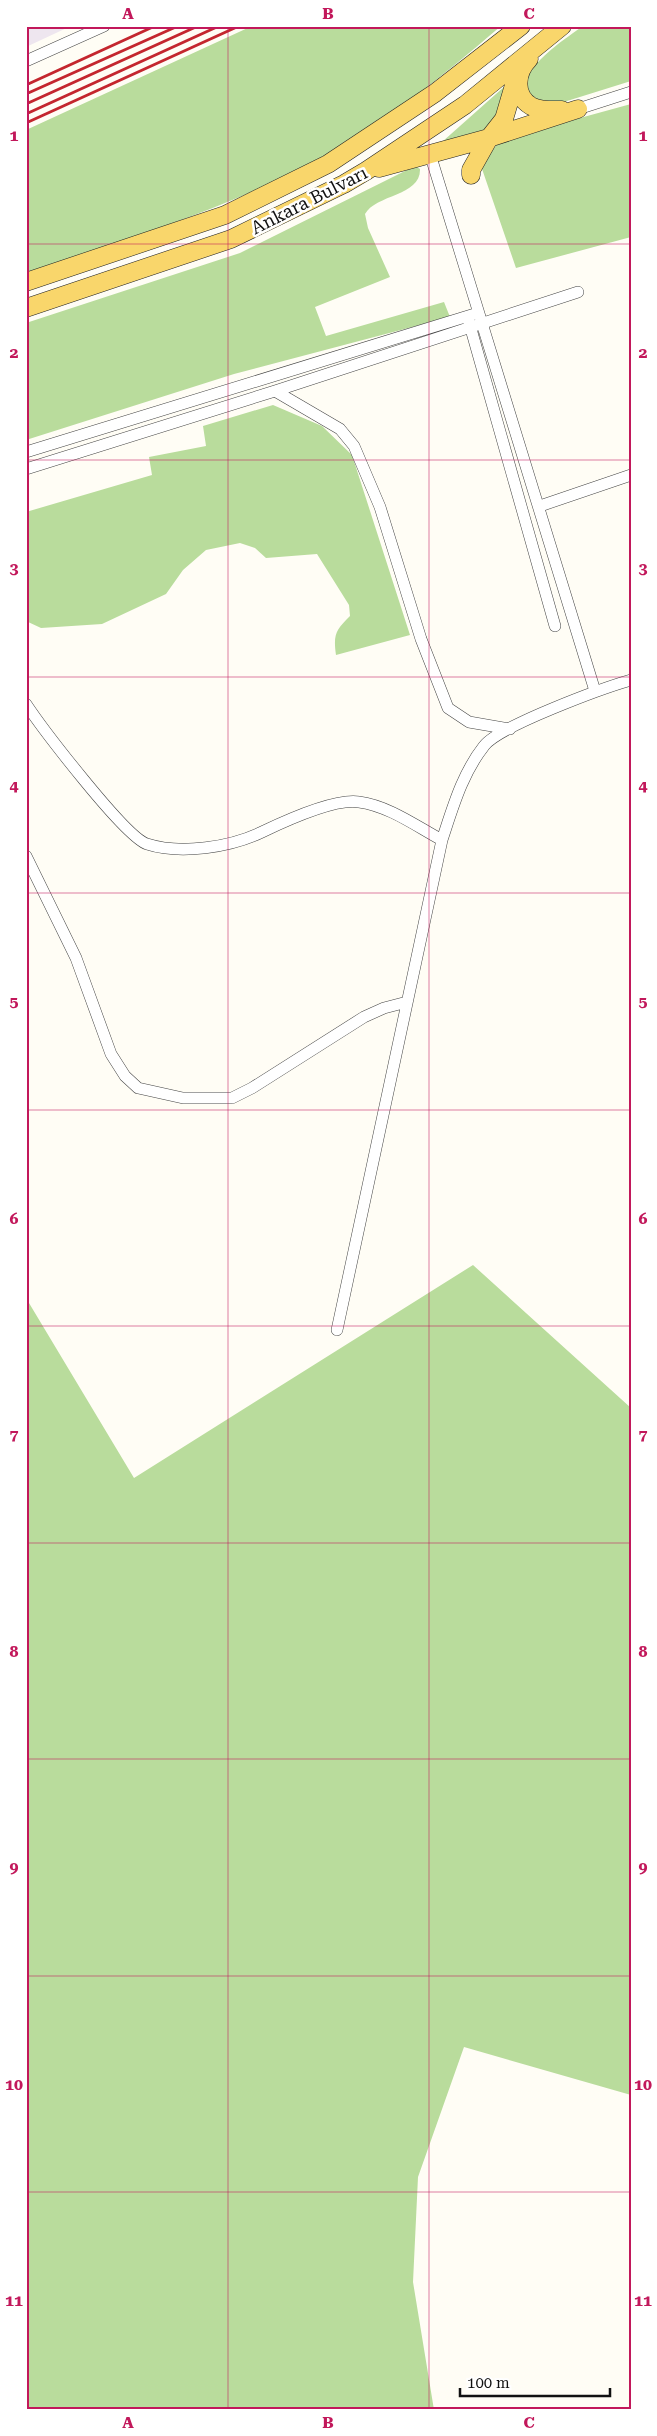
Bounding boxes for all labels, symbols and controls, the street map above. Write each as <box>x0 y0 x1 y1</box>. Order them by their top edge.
text: A <box>122 4 134 23</box>
text: B <box>322 4 334 23</box>
text: C <box>523 4 535 23</box>
text: 1 <box>10 126 19 145</box>
text: 1 <box>639 126 648 145</box>
street label: Ankara Bulvarı <box>247 162 371 238</box>
text: 2 <box>10 343 19 362</box>
text: 2 <box>639 343 648 362</box>
text: 3 <box>10 559 19 578</box>
text: 3 <box>639 559 648 578</box>
text: 4 <box>10 776 19 795</box>
text: 4 <box>639 776 648 795</box>
text: 5 <box>10 992 19 1011</box>
text: 5 <box>639 992 648 1011</box>
text: 6 <box>10 1209 19 1228</box>
text: 6 <box>639 1209 648 1228</box>
text: 7 <box>10 1425 19 1444</box>
text: 7 <box>639 1425 648 1444</box>
text: 8 <box>10 1642 19 1661</box>
text: 8 <box>639 1642 648 1661</box>
text: 9 <box>10 1858 19 1877</box>
text: 9 <box>639 1858 648 1877</box>
text: 10 <box>5 2075 23 2094</box>
text: 10 <box>634 2075 652 2094</box>
text: 11 <box>5 2291 23 2310</box>
text: 11 <box>634 2291 652 2310</box>
scale bar <box>460 2366 610 2398</box>
text: 100 m <box>467 2374 510 2392</box>
text: A <box>122 2413 134 2432</box>
text: B <box>322 2413 334 2432</box>
text: C <box>523 2413 535 2432</box>

